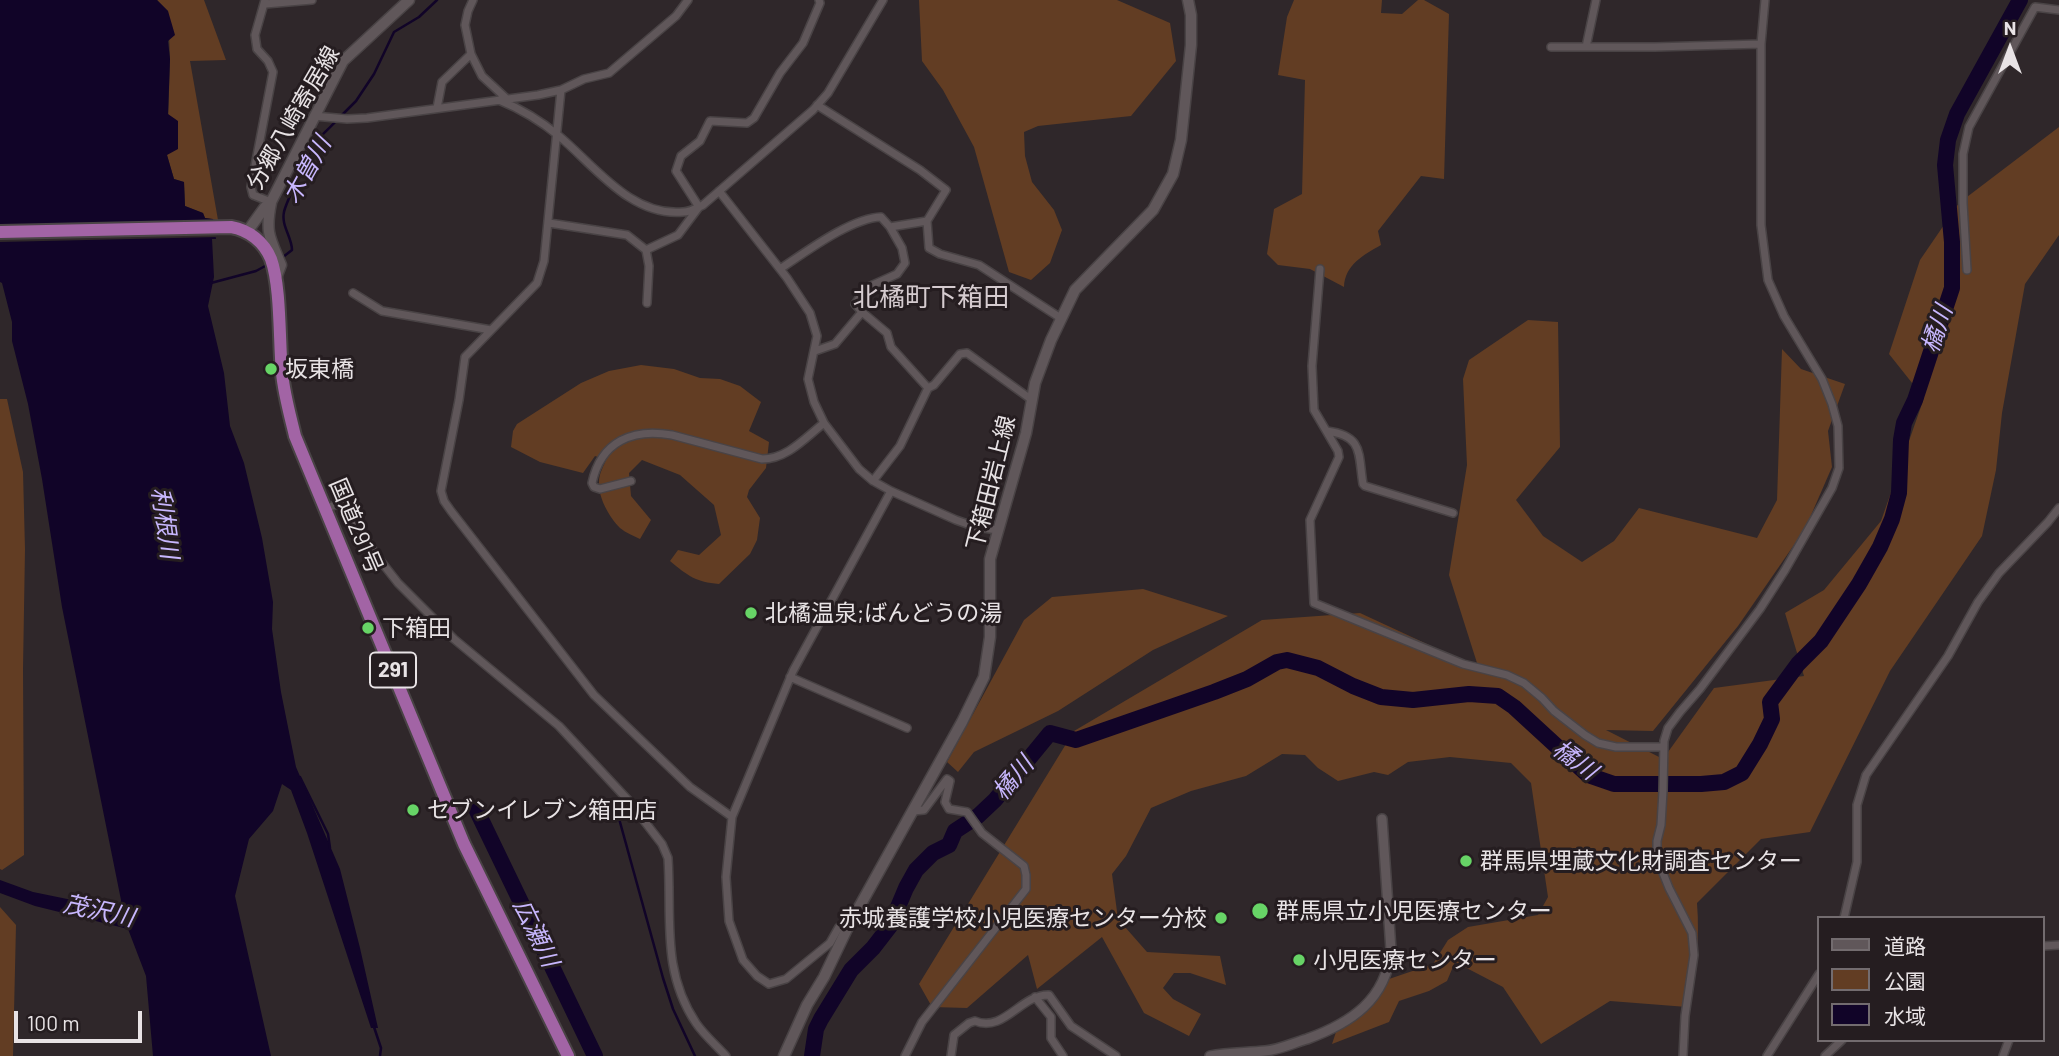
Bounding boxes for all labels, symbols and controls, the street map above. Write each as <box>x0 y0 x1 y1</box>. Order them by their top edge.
north arrow <box>1975 14 2045 84</box>
text: N <box>2004 16 2016 39</box>
street label: 分郷八崎寄居線 <box>241 41 345 195</box>
water label: 木曽川 <box>277 132 337 208</box>
district label: 北橘町下箱田 <box>853 281 1009 313</box>
water label: 橘川 <box>1916 302 1958 356</box>
place label: 坂東橋 <box>285 355 354 383</box>
marker: 坂東橋 <box>263 361 279 377</box>
street label: 下箱田岩上線 <box>961 413 1021 553</box>
street label: 国道291号 <box>324 474 388 578</box>
water label: 利根川 <box>146 485 184 561</box>
place label: 北橘温泉;ばんどうの湯 <box>765 599 1002 627</box>
marker: 北橘温泉;ばんどうの湯 <box>743 605 759 621</box>
place label: 下箱田 <box>382 614 451 642</box>
marker: 下箱田 <box>360 620 376 636</box>
road number: 291 <box>370 652 416 688</box>
water label: 橘川 <box>1547 734 1603 786</box>
water label: 橘川 <box>987 750 1039 806</box>
place label: セブンイレブン箱田店 <box>427 796 657 824</box>
marker: セブンイレブン箱田店 <box>405 802 421 818</box>
place label: 群馬県埋蔵文化財調査センター <box>1480 847 1802 875</box>
marker: 群馬県埋蔵文化財調査センター <box>1458 853 1474 869</box>
water label: 茂沢川 <box>61 889 137 933</box>
water label: 広瀬川 <box>507 894 565 972</box>
place label: 群馬県立小児医療センター <box>1276 897 1552 925</box>
marker: 群馬県立小児医療センター <box>1250 901 1270 921</box>
place label: 赤城養護学校小児医療センター分校 <box>839 904 1207 932</box>
marker: 赤城養護学校小児医療センター分校 <box>1213 910 1229 926</box>
legend <box>1818 916 2045 1042</box>
text: 道路 <box>1884 933 1926 958</box>
place label: 小児医療センター <box>1313 946 1497 974</box>
marker: 小児医療センター <box>1291 952 1307 968</box>
text: 公園 <box>1884 968 1926 993</box>
scale bar <box>18 996 145 1040</box>
text: 水域 <box>1884 1003 1926 1028</box>
text: 100 m <box>27 1010 80 1035</box>

